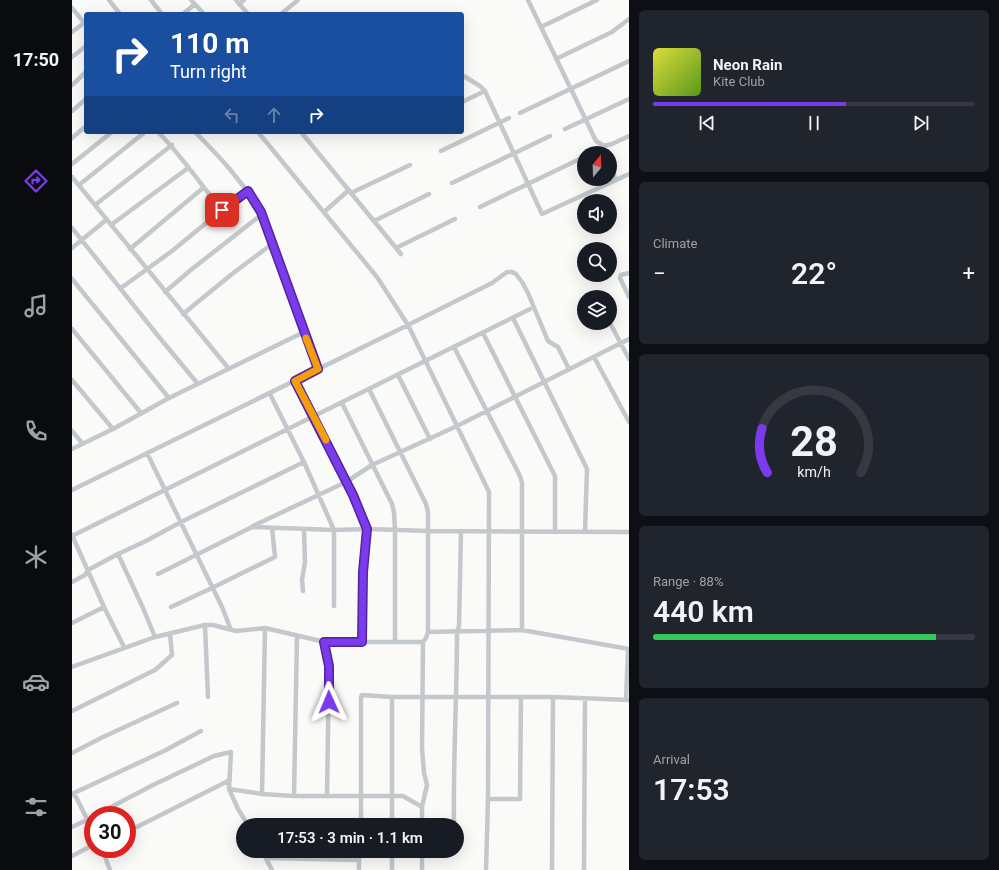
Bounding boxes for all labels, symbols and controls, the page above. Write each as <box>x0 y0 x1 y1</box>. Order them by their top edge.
text: 110 m <box>170 27 249 60</box>
icon: right <box>104 28 156 80</box>
text: 17:50 <box>13 49 59 70</box>
text: Neon Rain <box>713 56 782 74</box>
text: Turn right <box>170 61 247 82</box>
text: Kite Club <box>713 74 765 89</box>
icon: left <box>221 104 243 126</box>
icon: ahead <box>263 104 285 126</box>
icon: right <box>305 104 327 126</box>
icon: previous <box>696 112 718 134</box>
icon: pause <box>803 112 825 134</box>
icon: next <box>910 112 932 134</box>
north arrow <box>577 146 617 186</box>
map controls <box>577 146 617 330</box>
icon: directions <box>22 167 50 195</box>
pin <box>205 193 239 227</box>
button: sound <box>577 194 617 234</box>
icon: arrive <box>211 199 233 221</box>
text: Climate <box>653 236 697 251</box>
button: search <box>577 242 617 282</box>
text: 22° <box>791 256 837 291</box>
text: − <box>653 261 666 286</box>
text: + <box>963 261 975 286</box>
button: layers <box>577 290 617 330</box>
icon: music <box>22 292 50 320</box>
icon: phone <box>22 417 50 445</box>
text: 28 <box>790 417 838 466</box>
text: km/h <box>797 464 831 480</box>
icon: climate <box>22 543 50 571</box>
text: Range · 88% <box>653 574 723 589</box>
text: 440 km <box>653 594 754 629</box>
icon: car <box>22 668 50 696</box>
position arrow <box>308 681 350 723</box>
text: Arrival <box>653 752 690 767</box>
text: 17:53 <box>653 772 730 807</box>
icon: filters <box>22 793 50 821</box>
speed limit sign: 30 <box>84 806 136 858</box>
text: 17:53 · 3 min · 1.1 km <box>277 829 423 847</box>

